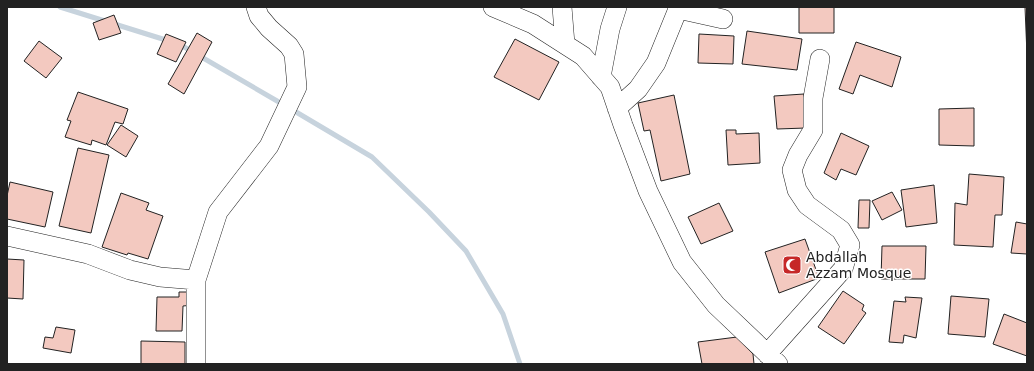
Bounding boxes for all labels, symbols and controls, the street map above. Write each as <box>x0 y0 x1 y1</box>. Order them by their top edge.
place label: Abdallah Azzam Mosque <box>806 249 911 281</box>
mosque icon: Abdallah Azzam Mosque <box>781 254 803 276</box>

